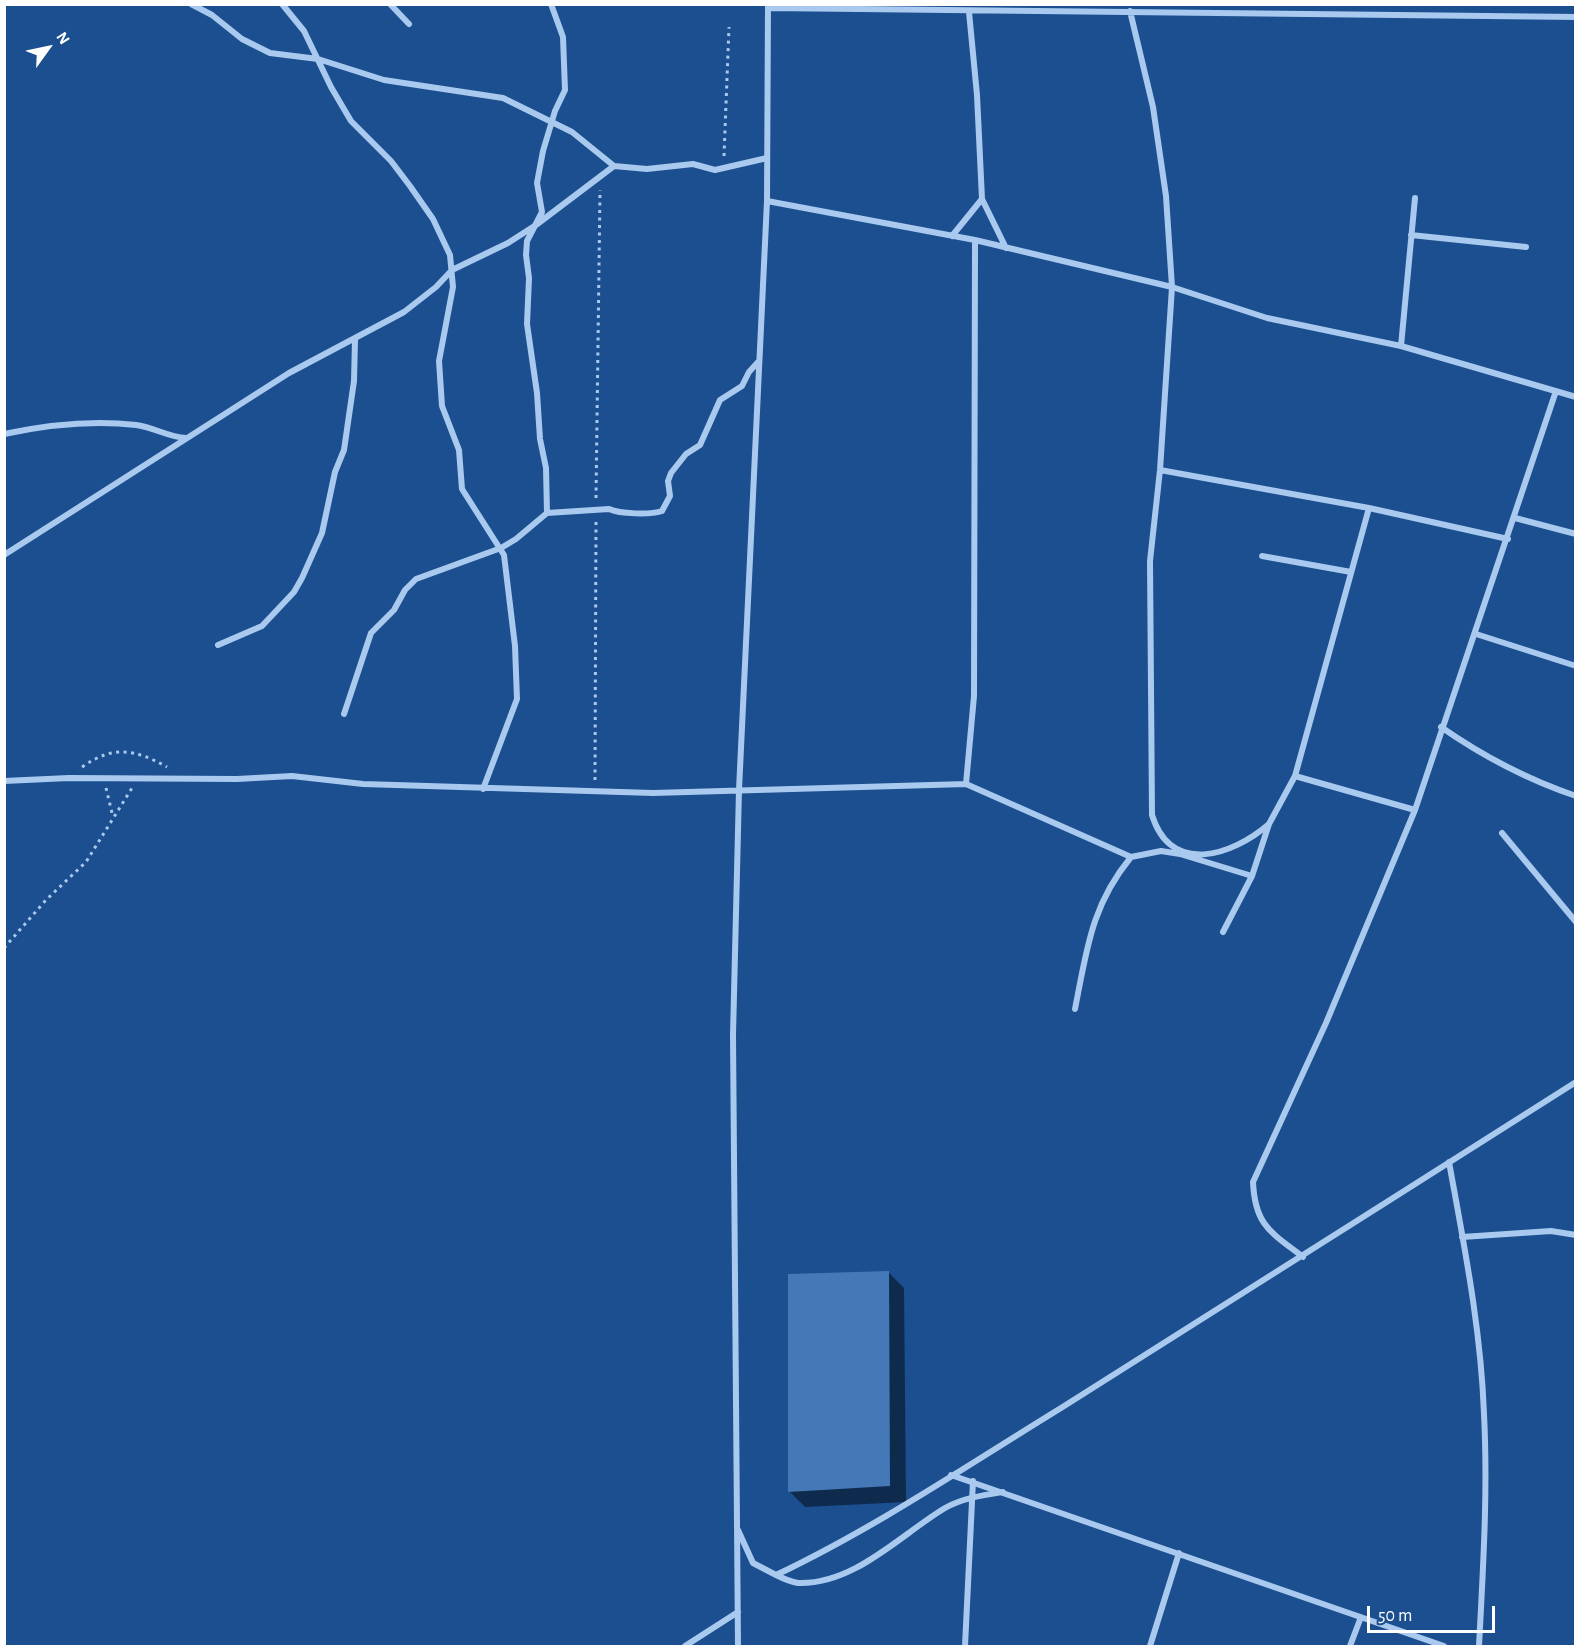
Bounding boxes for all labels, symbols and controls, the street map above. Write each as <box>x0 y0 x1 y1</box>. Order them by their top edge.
north arrow <box>18 18 78 78</box>
text: N <box>53 29 73 47</box>
scale bar <box>1370 1594 1498 1632</box>
text: 50 m <box>1378 1607 1412 1625</box>

